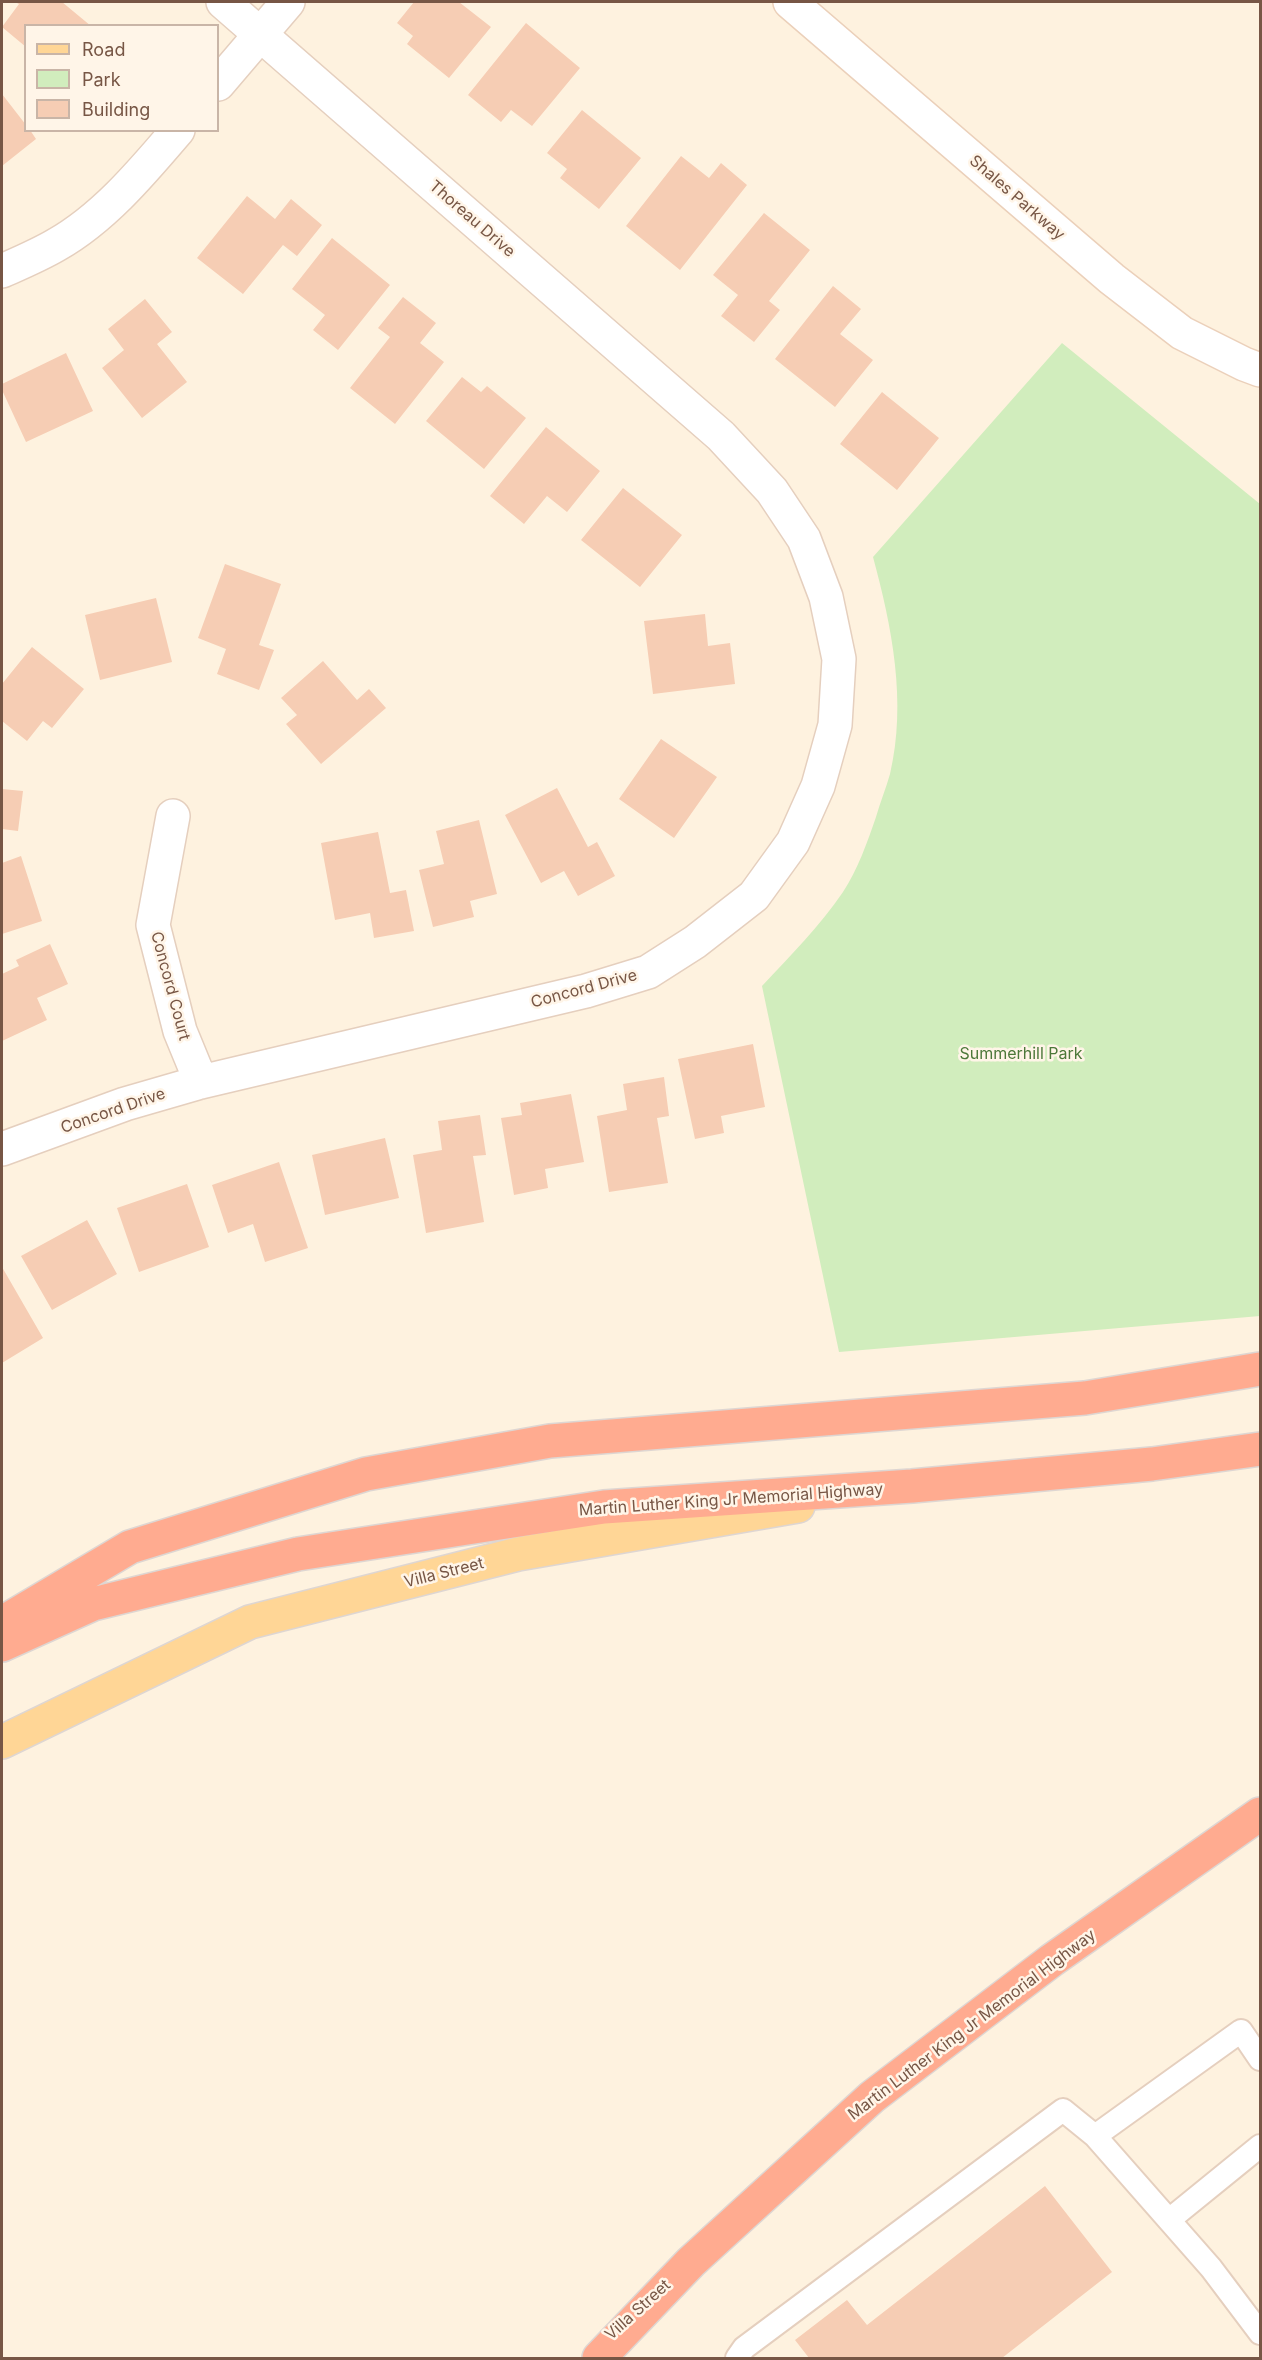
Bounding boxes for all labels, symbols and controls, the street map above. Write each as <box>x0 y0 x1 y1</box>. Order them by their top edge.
legend <box>24 24 219 132</box>
text: Road <box>82 39 125 60</box>
text: Park <box>82 69 121 90</box>
text: Building <box>82 99 150 120</box>
street label: Shales Parkway <box>965 151 1069 245</box>
street label: Thoreau Drive <box>425 177 519 261</box>
street label: Concord Court <box>146 930 194 1042</box>
street label: Concord Drive <box>529 966 639 1012</box>
park label: Summerhill Park <box>959 1044 1083 1064</box>
street label: Concord Drive <box>58 1084 168 1138</box>
street label: Martin Luther King Jr Memorial Highway <box>578 1480 884 1520</box>
street label: Villa Street <box>402 1554 486 1592</box>
street label: Martin Luther King Jr Memorial Highway <box>844 1926 1100 2124</box>
street label: Villa Street <box>601 2276 675 2344</box>

